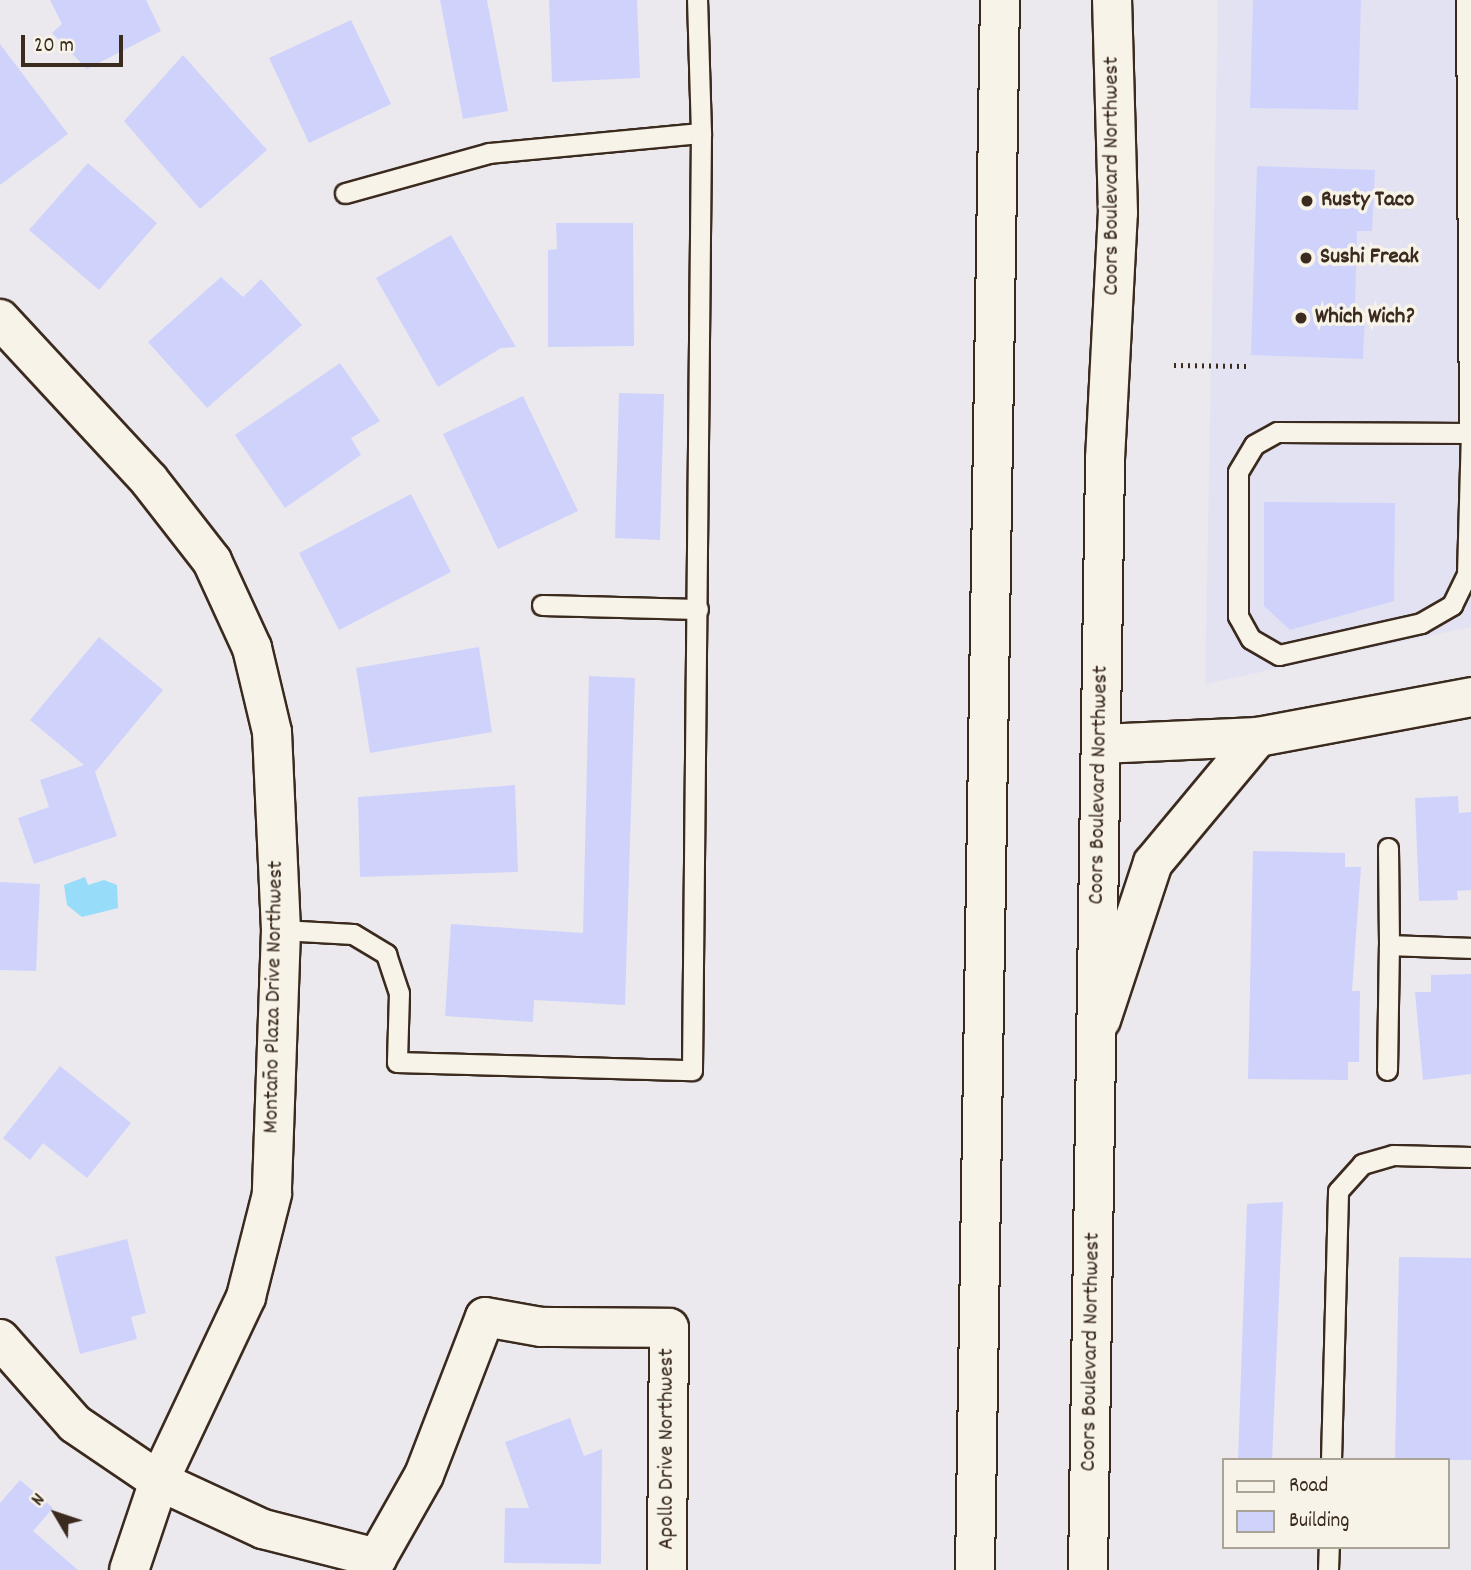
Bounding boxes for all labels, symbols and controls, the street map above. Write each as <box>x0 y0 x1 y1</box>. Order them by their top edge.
scale bar <box>24 21 126 65</box>
text: 20 m <box>34 32 74 62</box>
street label: Coors Boulevard Northwest <box>1099 56 1127 296</box>
place label: Rusty Taco <box>1321 187 1414 215</box>
marker: Rusty Taco <box>1299 193 1315 209</box>
place label: Sushi Freak <box>1320 244 1419 272</box>
marker: Sushi Freak <box>1298 250 1314 266</box>
place label: Which Wich? <box>1315 304 1415 332</box>
marker: Which Wich? <box>1293 310 1309 326</box>
street label: Coors Boulevard Northwest <box>1084 665 1116 905</box>
street label: Montaño Plaza Drive Northwest <box>259 860 291 1134</box>
street label: Coors Boulevard Northwest <box>1076 1232 1108 1472</box>
street label: Apollo Drive Northwest <box>654 1348 682 1550</box>
legend <box>1222 1458 1450 1549</box>
text: Road <box>1289 1472 1328 1502</box>
north arrow <box>21 1479 91 1549</box>
text: N <box>26 1488 53 1513</box>
text: Building <box>1289 1507 1349 1537</box>

